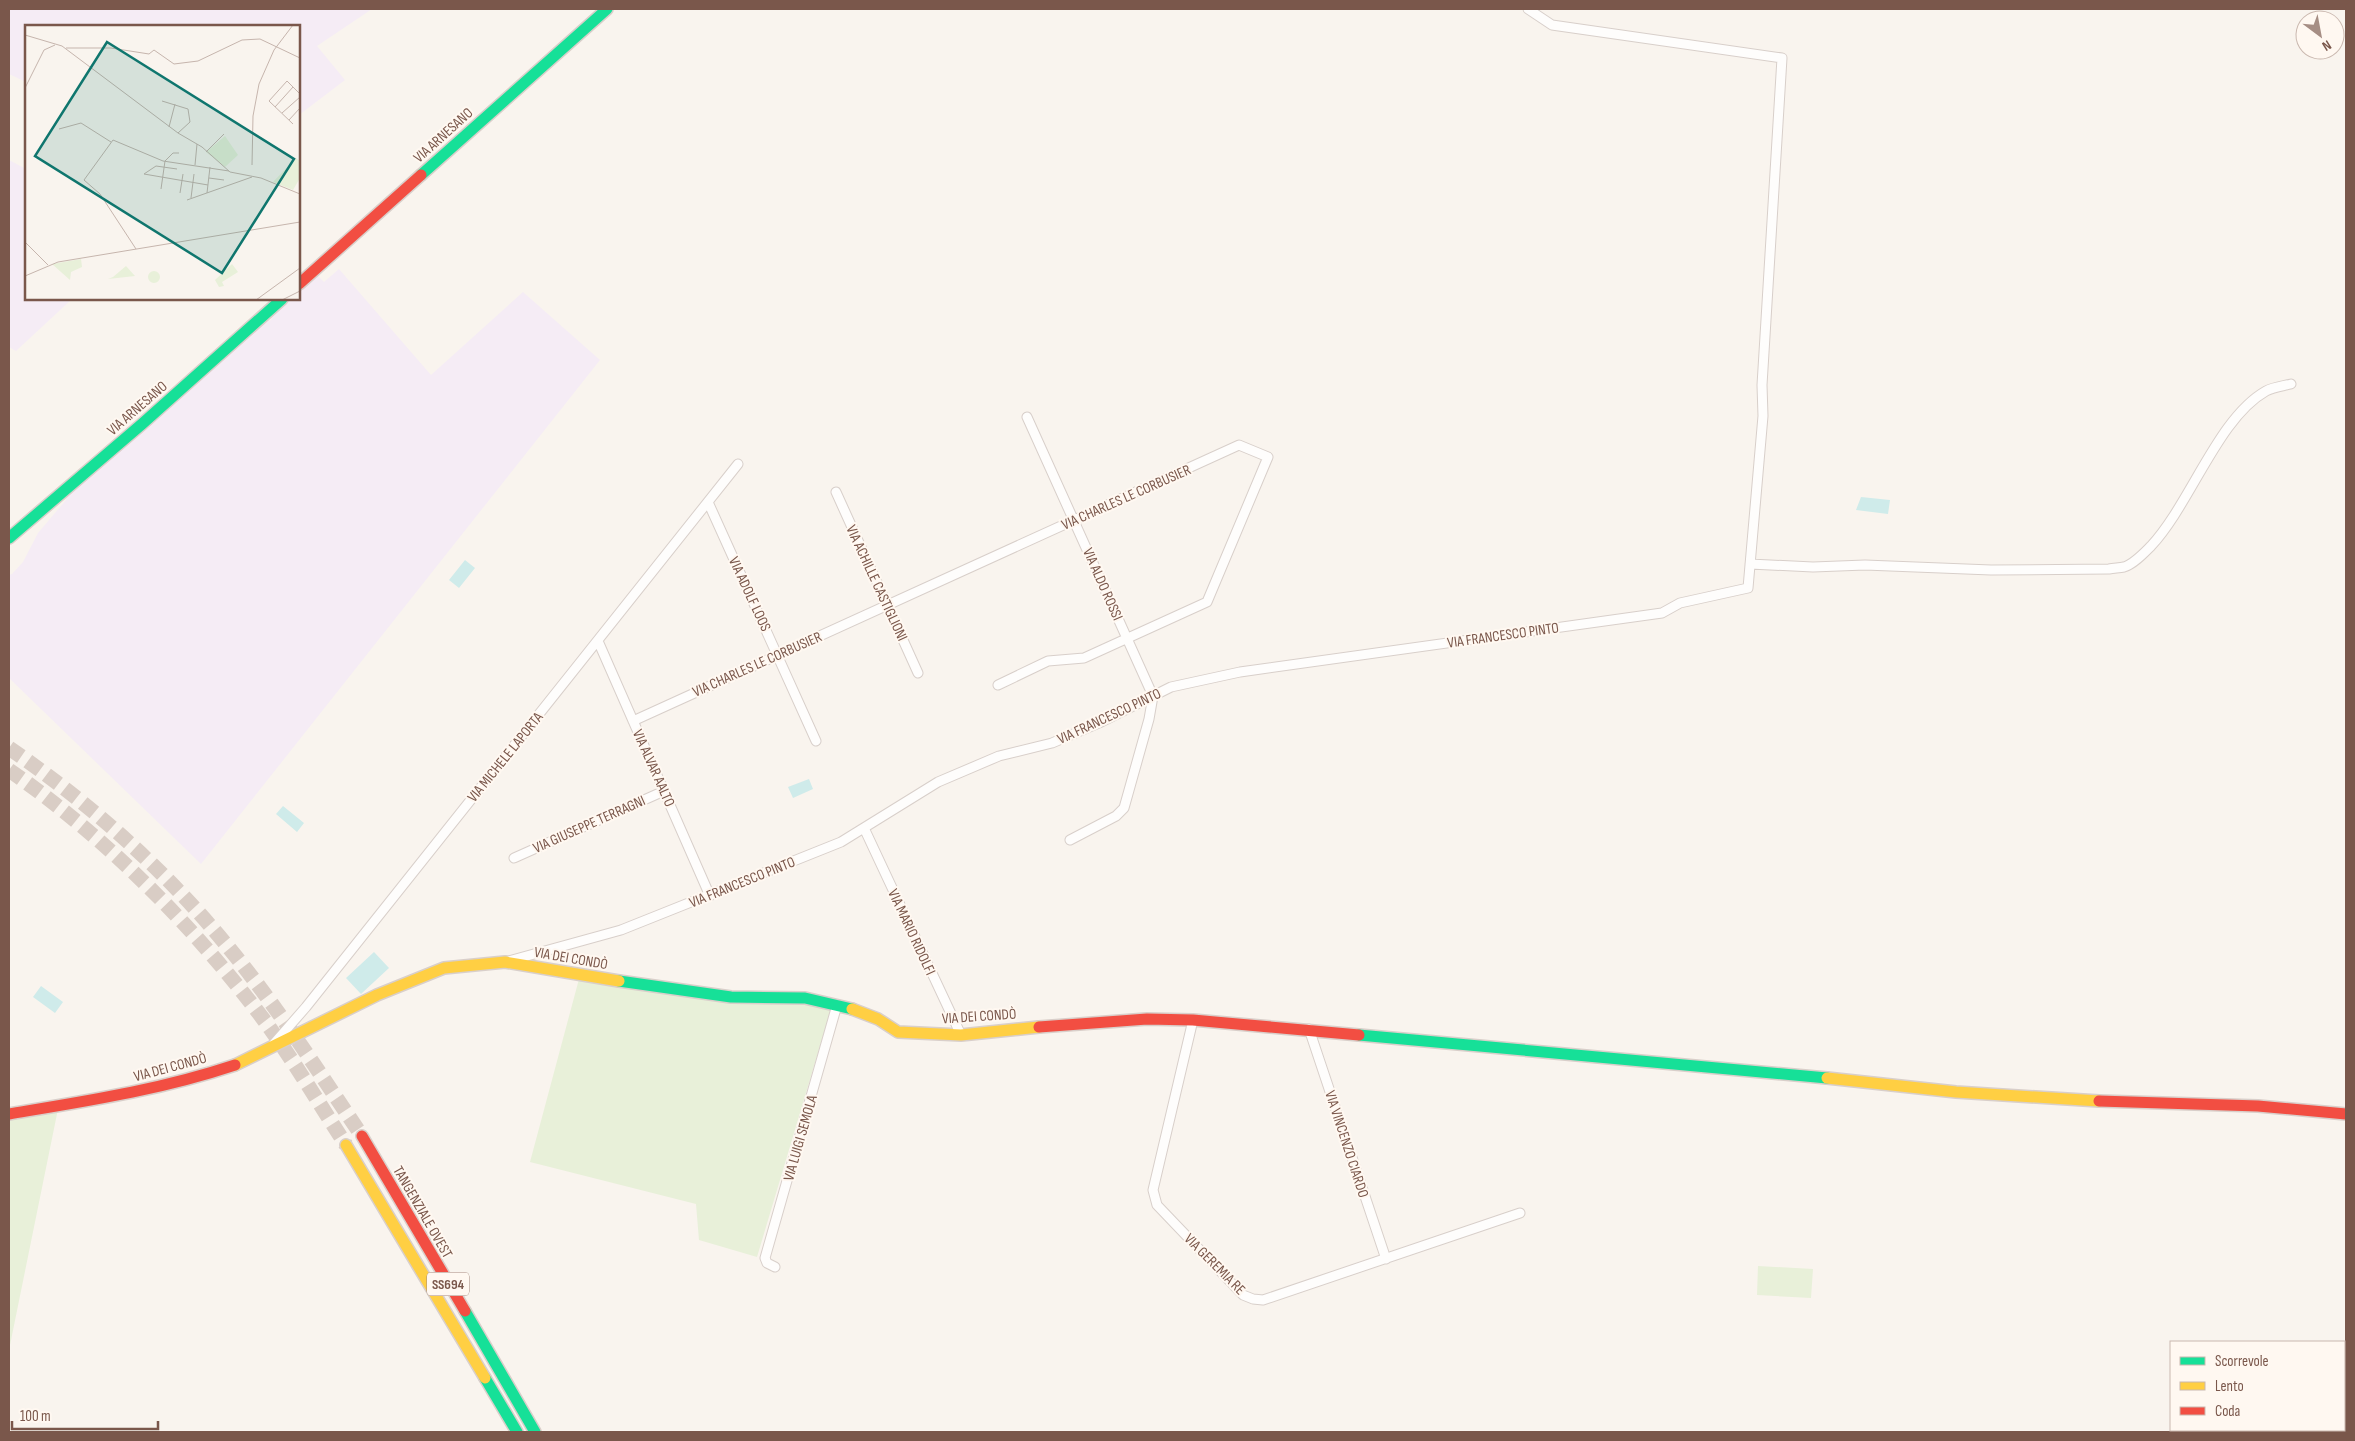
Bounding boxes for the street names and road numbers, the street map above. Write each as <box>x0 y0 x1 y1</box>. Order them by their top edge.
street label: VIA ARNESANO <box>410 104 477 167</box>
street label: VIA ARNESANO <box>103 377 171 440</box>
street label: VIA CHARLES LE CORBUSIER <box>1059 460 1194 535</box>
street label: VIA ACHILLE CASTIGLIONI <box>841 522 912 644</box>
street label: VIA ALDO ROSSI <box>1078 545 1127 623</box>
street label: VIA ADOLF LOOS <box>724 554 775 634</box>
street label: VIA FRANCESCO PINTO <box>1446 618 1560 653</box>
street label: VIA CHARLES LE CORBUSIER <box>690 627 825 702</box>
street label: VIA FRANCESCO PINTO <box>1054 684 1164 749</box>
street label: VIA MICHELE LAPORTA <box>463 708 548 806</box>
street label: VIA ALVAR AALTO <box>628 727 679 810</box>
street label: VIA GIUSEPPE TERRAGNI <box>530 791 648 858</box>
street label: VIA FRANCESCO PINTO <box>687 853 798 912</box>
street label: VIA MARIO RIDOLFI <box>883 886 940 978</box>
street label: VIA DEI CONDÒ <box>533 943 609 974</box>
street label: VIA DEI CONDÒ <box>941 1004 1017 1029</box>
street label: VIA DEI CONDÒ <box>132 1049 209 1086</box>
street label: VIA VINCENZO CIARDO <box>1320 1088 1373 1200</box>
street label: VIA LUIGI SEMOLA <box>779 1093 822 1183</box>
street label: TANGENZIALE OVEST <box>389 1163 457 1262</box>
street label: VIA GEREMIA RE <box>1180 1230 1249 1299</box>
road number: SS694 <box>427 1272 469 1296</box>

